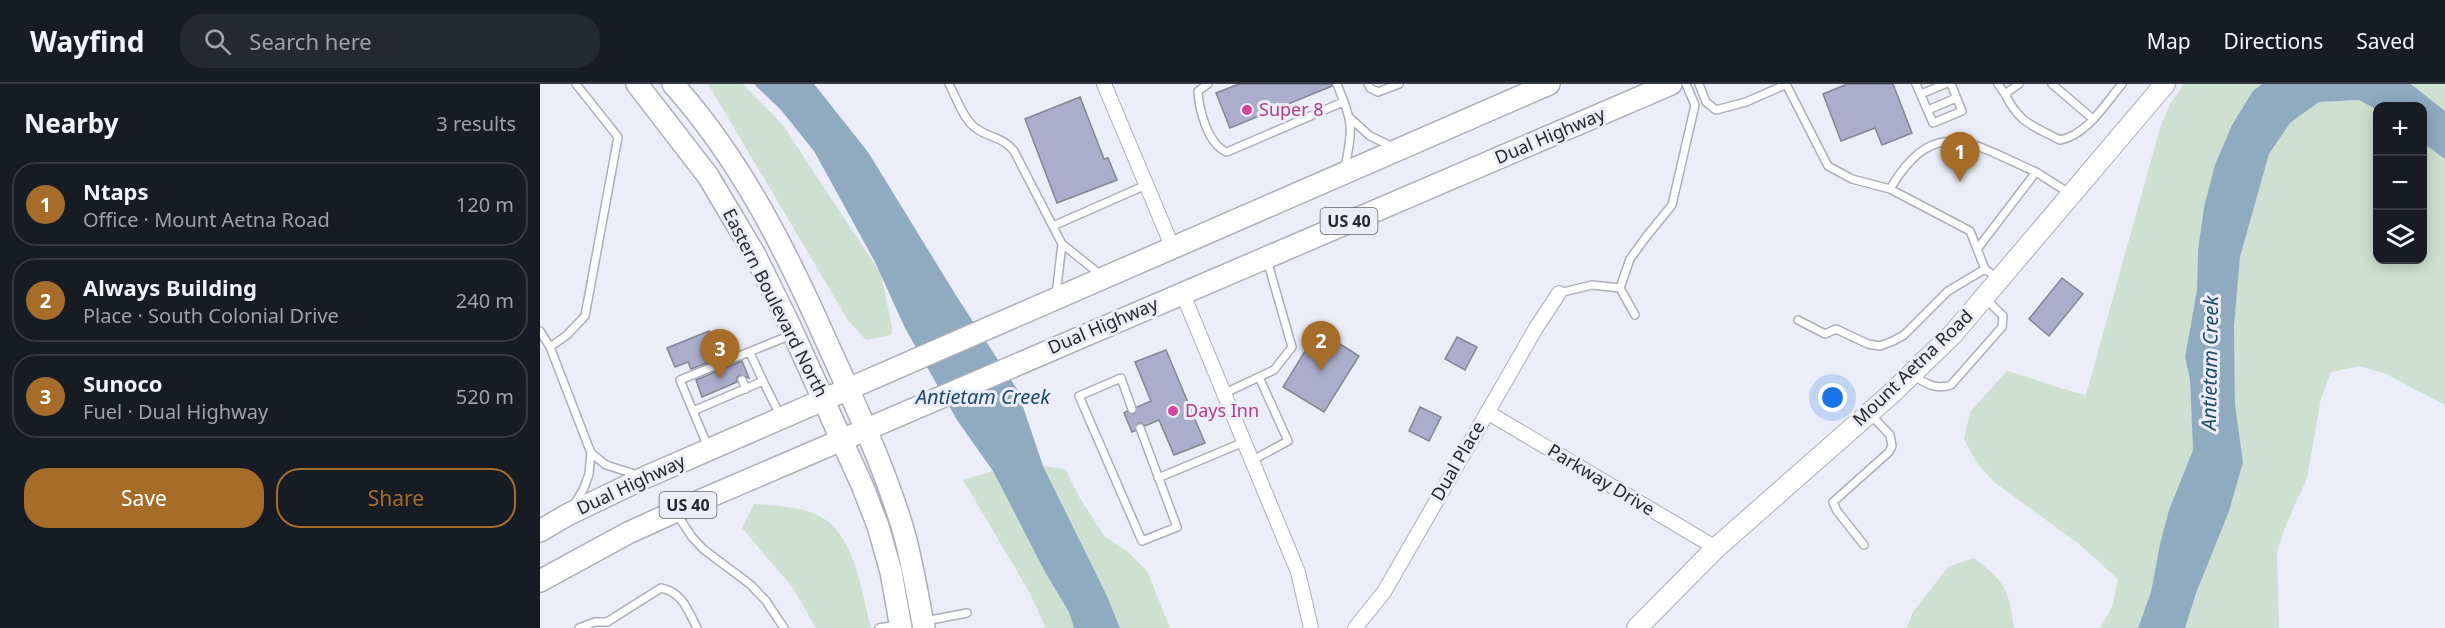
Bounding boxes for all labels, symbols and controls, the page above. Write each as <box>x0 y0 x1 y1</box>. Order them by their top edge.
search box <box>180 14 600 68</box>
text: Wayfind <box>30 22 144 60</box>
icon: search <box>201 25 234 58</box>
text: Search here <box>249 26 372 56</box>
text: Map <box>2147 27 2191 55</box>
text: Directions <box>2224 27 2323 55</box>
text: Saved <box>2356 27 2415 55</box>
place label: Super 8 <box>1259 97 1324 121</box>
street label: Dual Highway <box>1491 101 1609 169</box>
map controls <box>2373 102 2427 264</box>
button: + <box>2373 102 2427 156</box>
marker: Super 8 <box>1240 103 1254 117</box>
text: Nearby <box>24 105 119 141</box>
text: 3 results <box>436 110 516 137</box>
pin: 1 <box>1940 132 1980 182</box>
button: − <box>2373 156 2427 210</box>
text: Ntaps <box>83 176 149 206</box>
text: 1 <box>40 191 51 218</box>
text: 120 m <box>456 191 514 218</box>
street label: Eastern Boulevard North <box>718 204 834 401</box>
text: Office · Mount Aetna Road <box>83 206 330 233</box>
road number: US 40 <box>1320 208 1378 234</box>
button: layers <box>2373 210 2427 264</box>
text: Always Building <box>83 272 257 302</box>
text: 2 <box>40 287 51 314</box>
text: 240 m <box>456 287 514 314</box>
street label: Dual Highway <box>1044 291 1162 359</box>
water label: Antietam Creek <box>2195 294 2224 432</box>
text: Place · South Colonial Drive <box>83 302 339 329</box>
street label: Mount Aetna Road <box>1847 304 1977 431</box>
pin: 2 <box>1302 322 1340 371</box>
pin: 3 <box>700 330 740 379</box>
text: Sunoco <box>83 368 163 398</box>
text: 3 <box>40 383 51 410</box>
text: 520 m <box>456 383 514 410</box>
water label: Antietam Creek <box>914 383 1051 410</box>
your location <box>1818 383 1847 412</box>
text: Fuel · Dual Highway <box>83 398 268 425</box>
place label: Days Inn <box>1185 398 1259 422</box>
marker: Days Inn <box>1166 404 1180 418</box>
street label: Dual Place <box>1425 416 1490 505</box>
street label: Parkway Drive <box>1544 438 1659 521</box>
street label: Dual Highway <box>572 448 690 520</box>
button: Save <box>24 468 264 528</box>
button: Share <box>276 468 516 528</box>
road number: US 40 <box>660 492 716 518</box>

